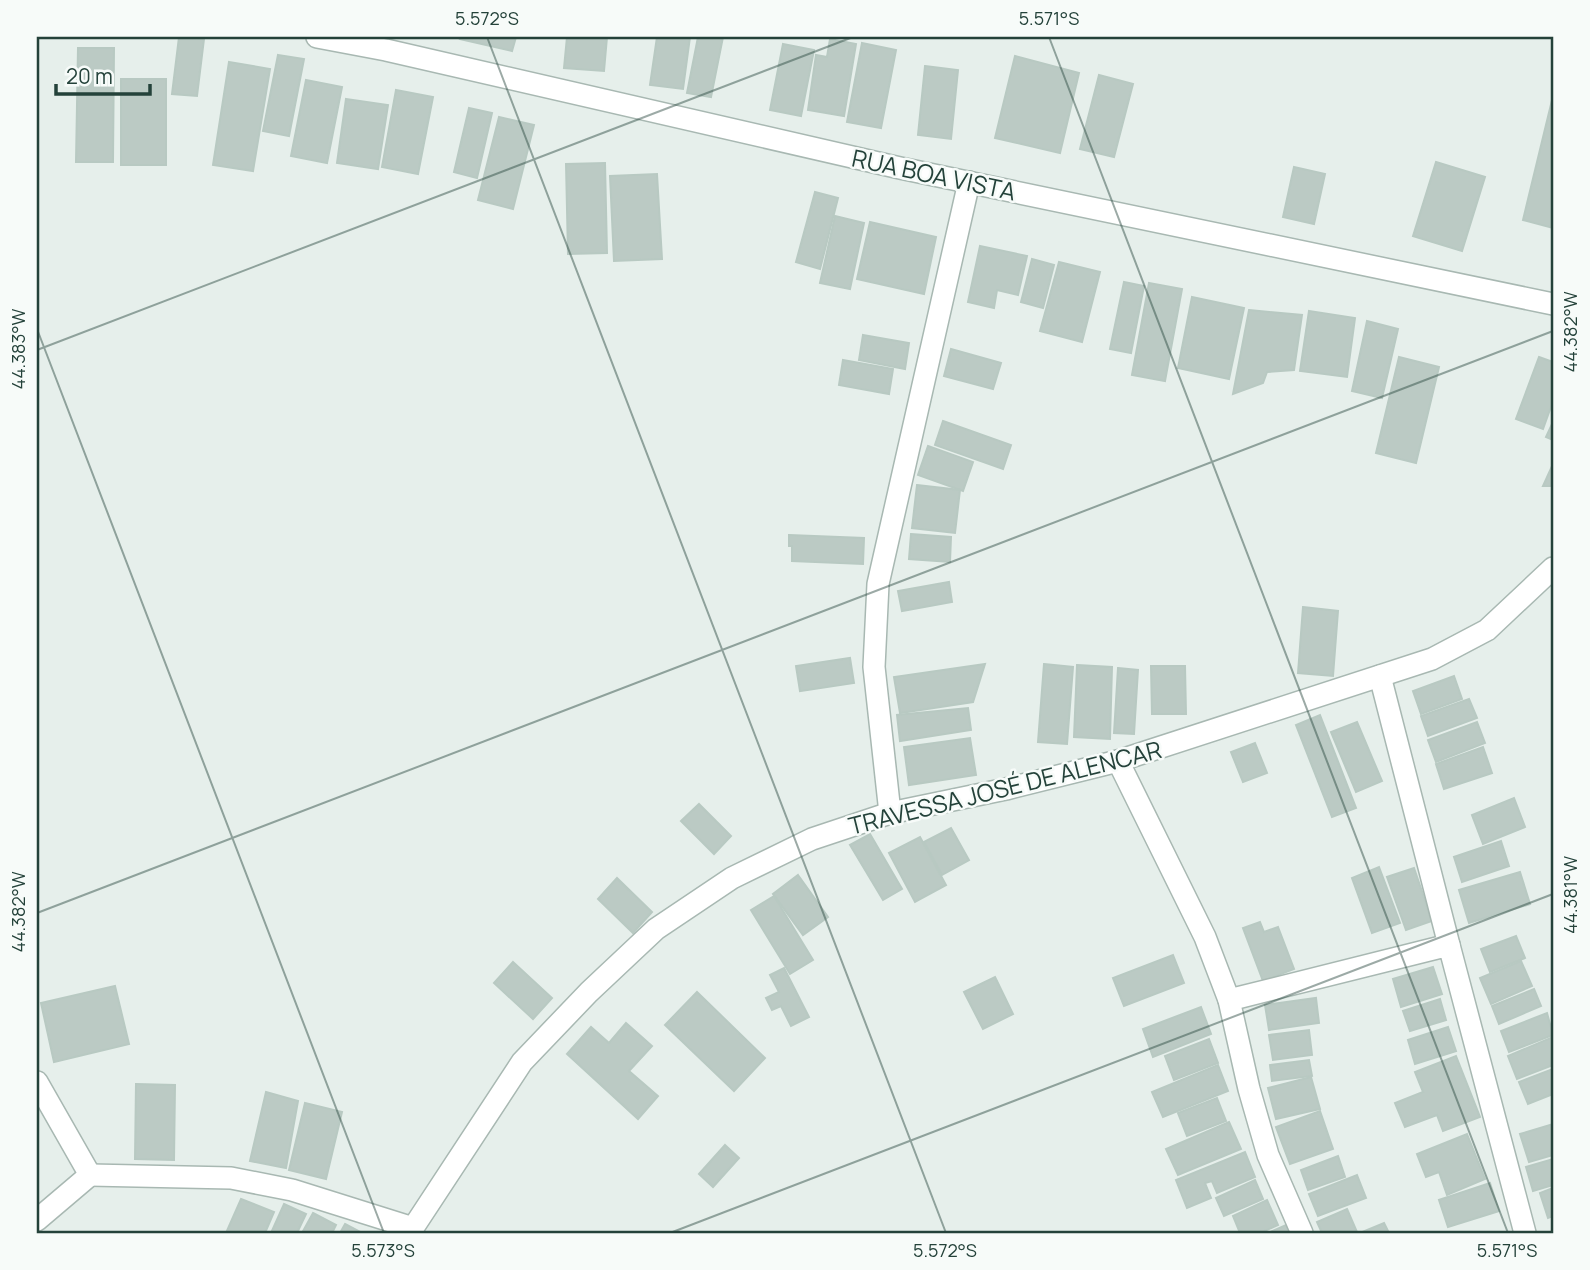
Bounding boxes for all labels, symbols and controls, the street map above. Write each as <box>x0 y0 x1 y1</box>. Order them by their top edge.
text: 5.572°S <box>455 6 519 30</box>
text: 5.571°S <box>1019 6 1079 30</box>
scale bar <box>56 52 150 96</box>
text: 20 m <box>66 62 113 90</box>
street label: RUA BOA VISTA <box>849 141 1019 207</box>
text: 44.382°W <box>1558 291 1582 373</box>
text: 44.383°W <box>6 308 30 389</box>
street label: TRAVESSA JOSÉ DE ALENCAR <box>845 732 1165 842</box>
text: 44.381°W <box>1558 856 1582 934</box>
text: 44.382°W <box>6 871 30 953</box>
text: 5.573°S <box>351 1238 415 1262</box>
text: 5.572°S <box>913 1238 977 1262</box>
text: 5.571°S <box>1477 1238 1537 1262</box>

